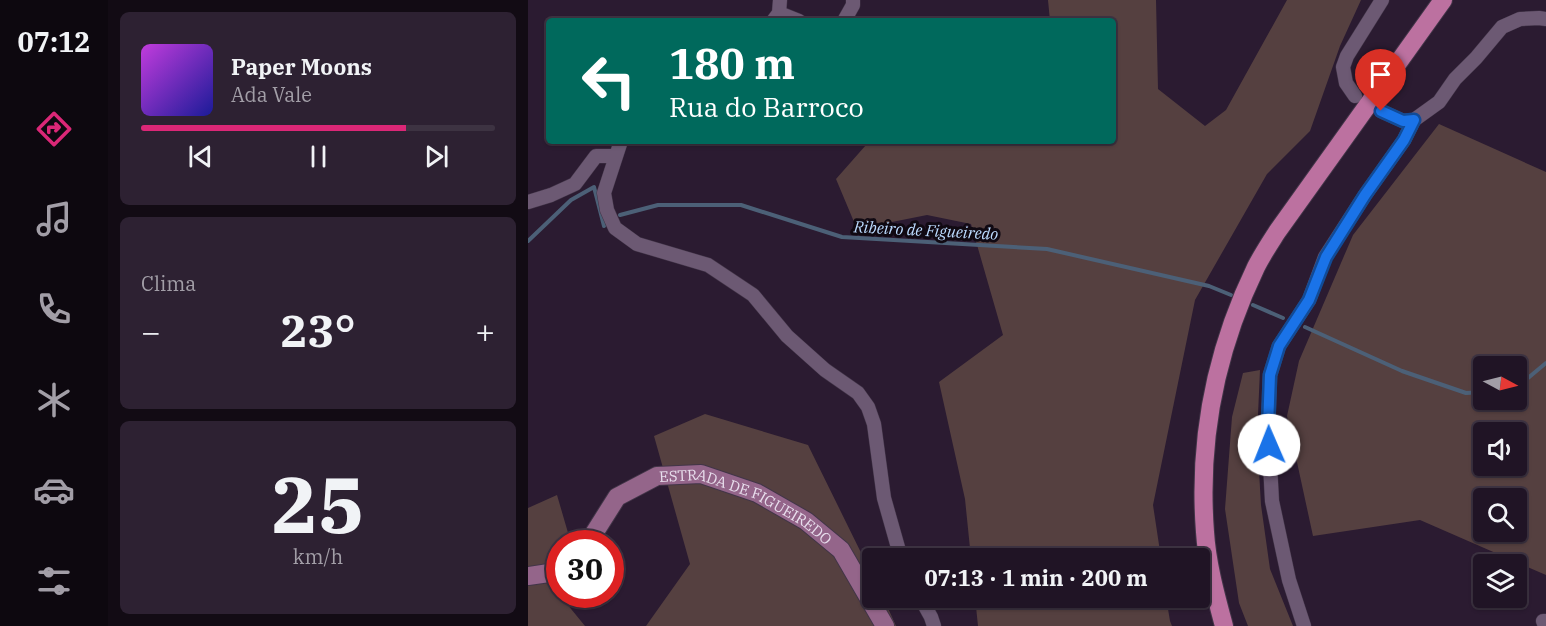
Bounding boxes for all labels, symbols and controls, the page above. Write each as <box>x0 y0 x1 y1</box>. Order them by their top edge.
text: 07:12 <box>18 24 90 59</box>
text: 180 m <box>669 36 795 91</box>
icon: left <box>570 42 648 120</box>
pin <box>1355 49 1406 111</box>
text: Paper Moons <box>231 52 372 81</box>
icon: arrive <box>1364 58 1397 91</box>
text: Ada Vale <box>231 81 312 108</box>
text: Rua do Barroco <box>669 89 864 124</box>
icon: directions <box>33 108 75 150</box>
icon: previous <box>184 140 217 173</box>
icon: pause <box>302 140 335 173</box>
icon: next <box>420 140 453 173</box>
icon: music <box>33 198 75 240</box>
water label: Ribeiro de Figueiredo <box>852 216 999 244</box>
text: Clima <box>141 270 196 297</box>
icon: phone <box>33 288 75 330</box>
text: 23° <box>280 301 356 359</box>
text: − <box>141 310 161 353</box>
text: + <box>475 310 495 353</box>
north arrow <box>1473 356 1527 410</box>
map controls <box>1473 356 1527 608</box>
icon: climate <box>33 379 75 421</box>
position arrow <box>1237 413 1301 477</box>
button: sound <box>1473 422 1527 476</box>
text: 25 <box>271 453 365 554</box>
street label: ESTRADA DE FIGUEIREDO <box>659 464 836 548</box>
icon: car <box>33 469 75 511</box>
button: search <box>1473 488 1527 542</box>
speed limit sign: 30 <box>546 530 624 608</box>
text: km/h <box>293 543 343 570</box>
button: layers <box>1473 554 1527 608</box>
icon: filters <box>33 560 75 602</box>
text: 07:13 · 1 min · 200 m <box>924 563 1148 592</box>

